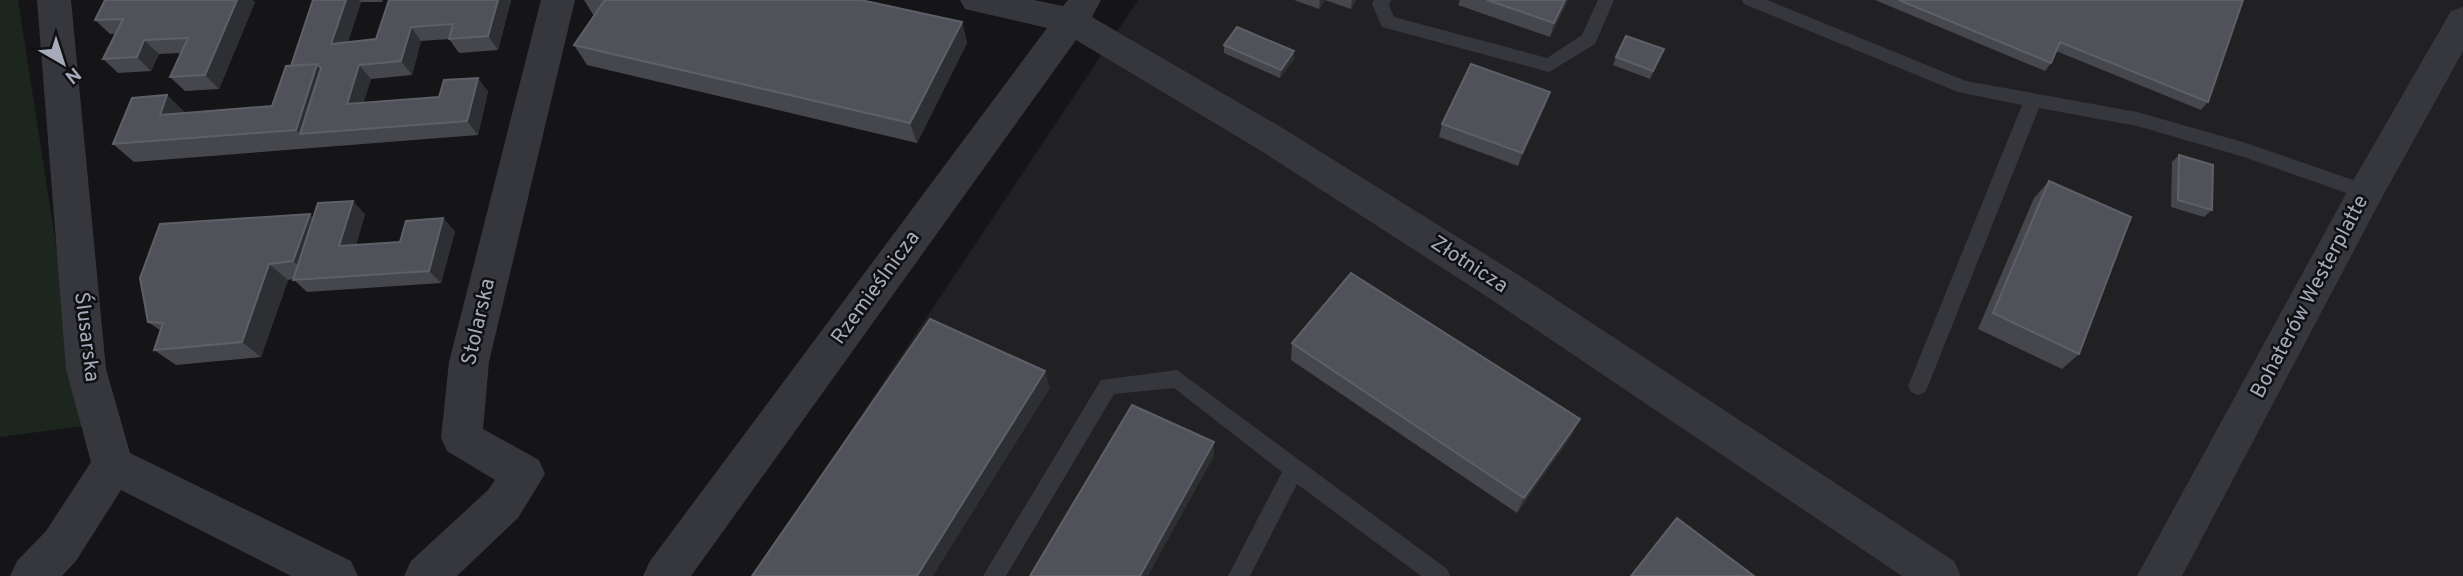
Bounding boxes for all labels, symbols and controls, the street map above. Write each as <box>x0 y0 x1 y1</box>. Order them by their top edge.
north arrow <box>28 28 98 98</box>
text: N <box>60 61 85 88</box>
street label: Bohaterów Westerplatte <box>2245 191 2375 403</box>
street label: Rzemieślnicza <box>826 226 926 350</box>
street label: Złotnicza <box>1425 230 1513 300</box>
street label: Stolarska <box>456 276 502 368</box>
street label: Ślusarska <box>67 290 106 383</box>

